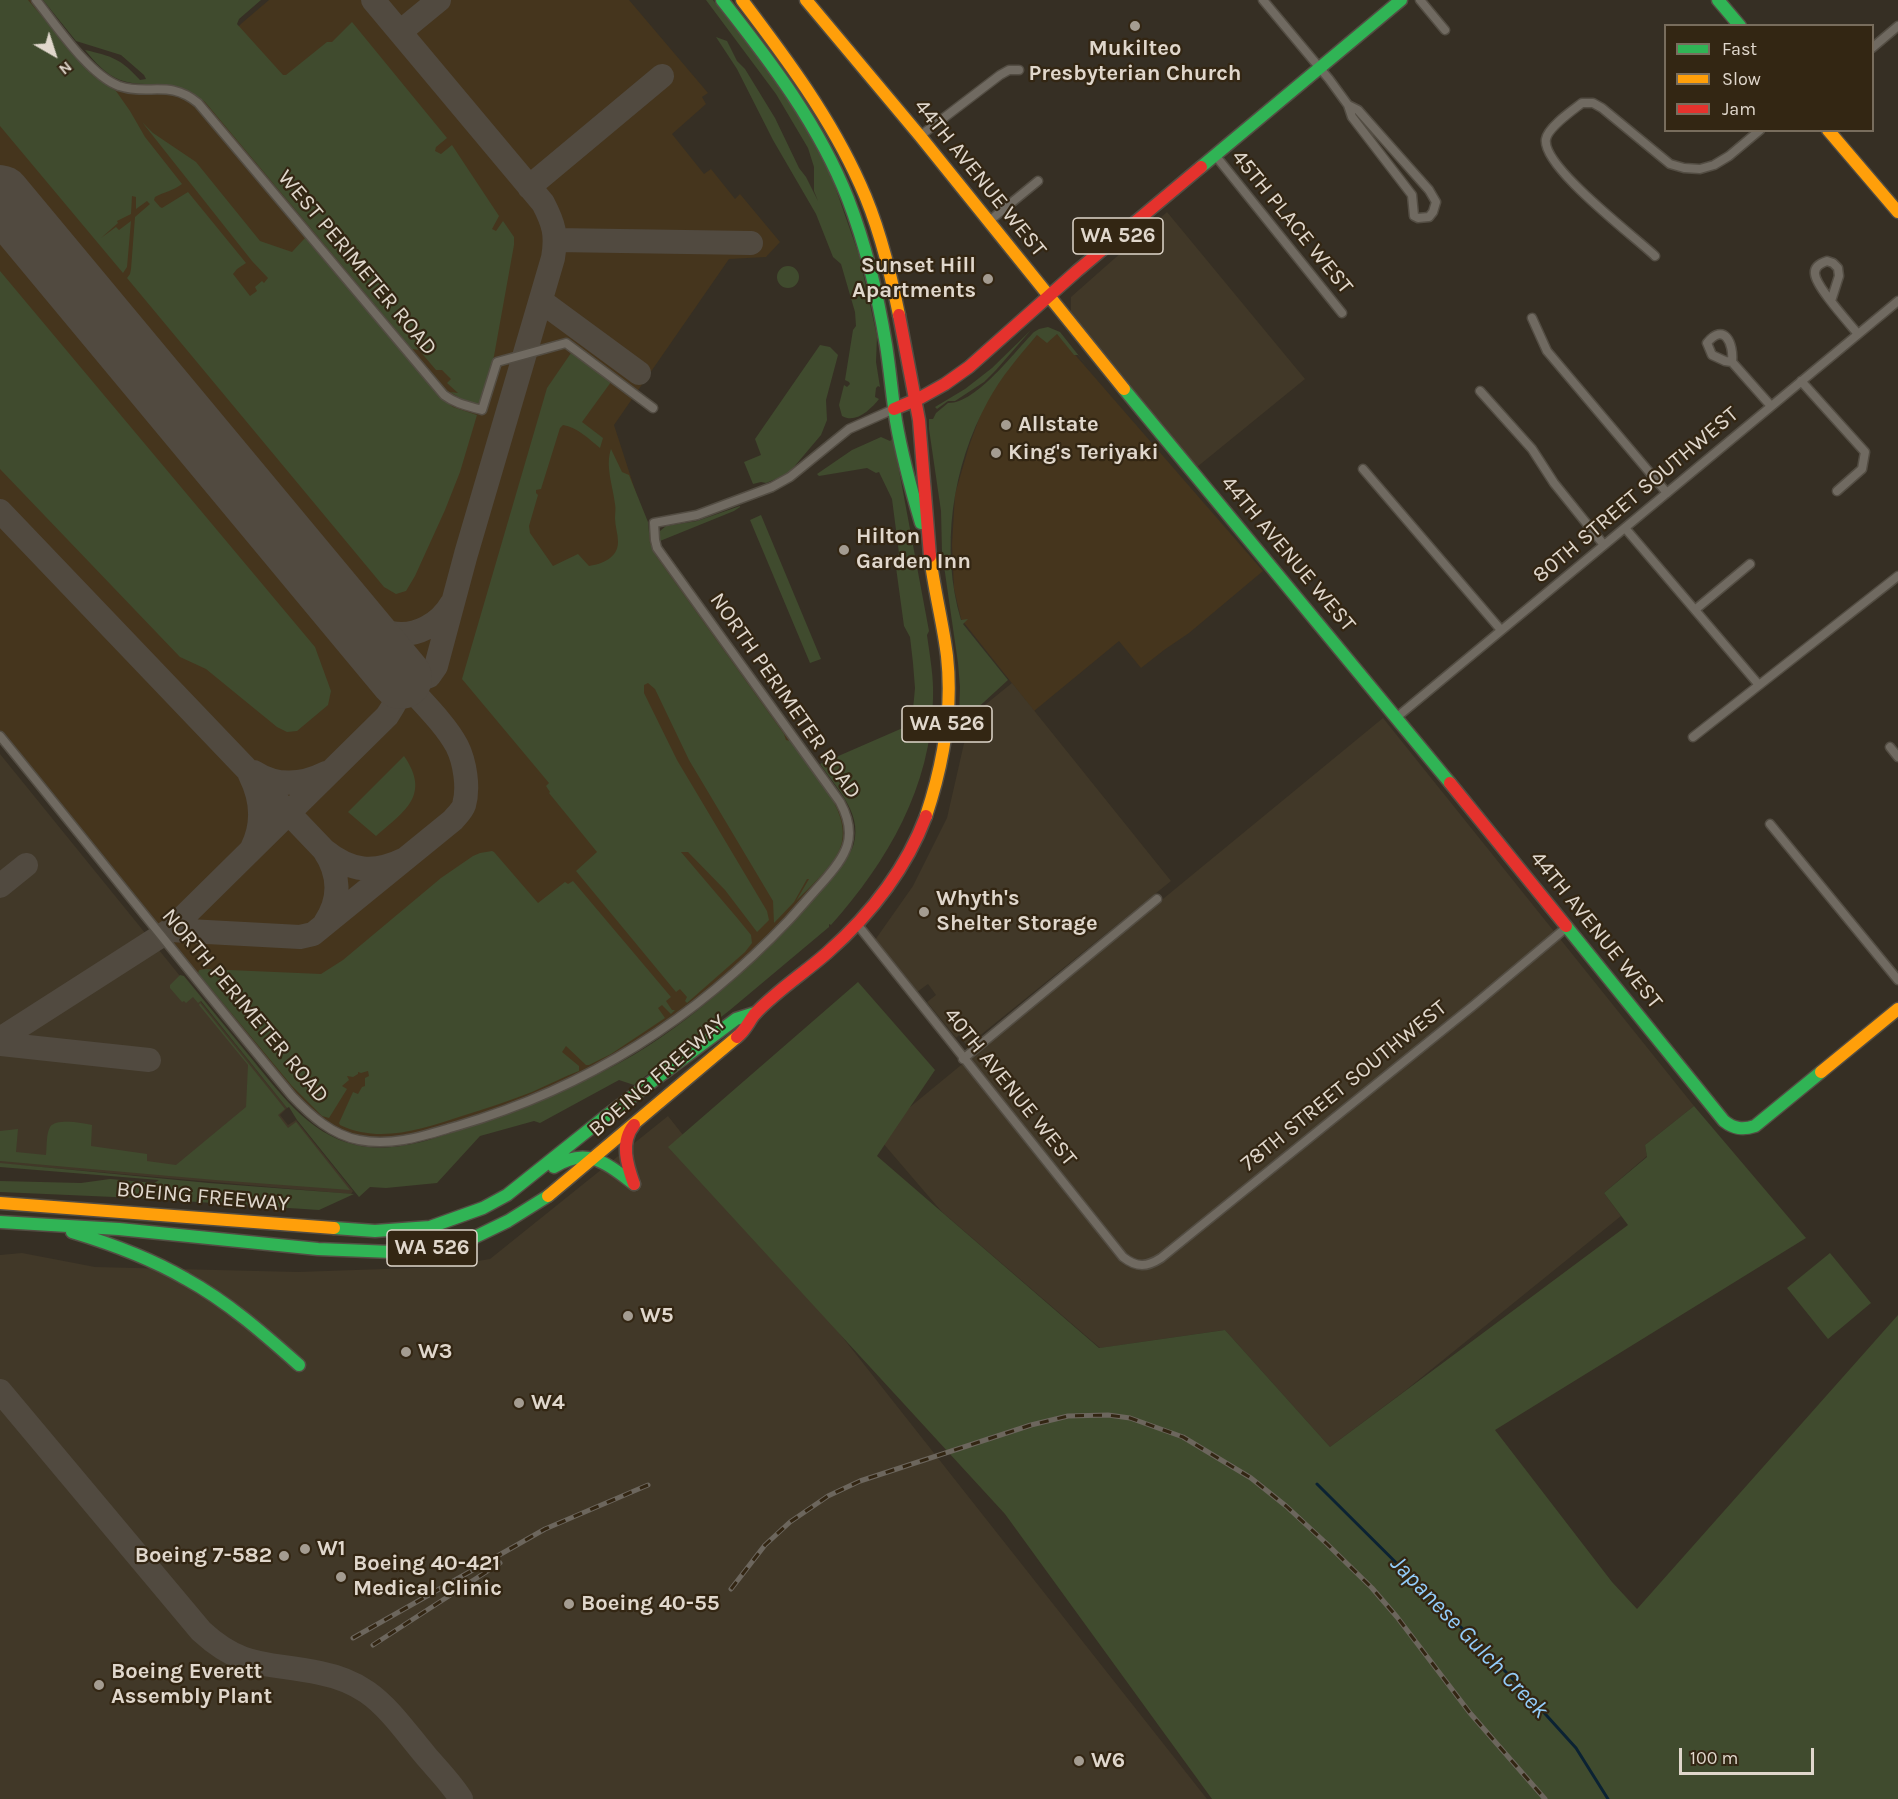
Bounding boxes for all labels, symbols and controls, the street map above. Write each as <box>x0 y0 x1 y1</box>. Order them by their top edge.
marker: Mukilteo Presbyterian Church <box>1128 19 1142 33</box>
north arrow <box>24 24 84 84</box>
legend <box>1664 24 1874 132</box>
place label: Mukilteo Presbyterian Church <box>1028 36 1242 88</box>
text: Fast <box>1722 38 1757 60</box>
text: N <box>55 57 76 79</box>
text: Slow <box>1722 68 1761 90</box>
street label: 44TH AVENUE WEST <box>908 94 1052 262</box>
text: Jam <box>1722 98 1756 120</box>
street label: 45TH PLACE WEST <box>1226 144 1358 300</box>
street label: WEST PERIMETER ROAD <box>272 165 442 361</box>
road number: WA 526 <box>1073 218 1163 254</box>
place label: Sunset Hill Apartments <box>852 253 976 304</box>
marker: Sunset Hill Apartments <box>981 272 995 286</box>
street label: 80TH STREET SOUTHWEST <box>1528 401 1744 589</box>
place label: Allstate <box>1018 412 1099 438</box>
marker: Allstate <box>999 418 1013 432</box>
place label: King's Teriyaki <box>1008 440 1159 466</box>
marker: King's Teriyaki <box>989 446 1003 460</box>
street label: 44TH AVENUE WEST <box>1215 471 1361 637</box>
place label: Hilton Garden Inn <box>856 524 971 576</box>
marker: Hilton Garden Inn <box>837 543 851 557</box>
street label: NORTH PERIMETER ROAD <box>704 588 866 804</box>
road number: WA 526 <box>902 706 992 742</box>
street label: 44TH AVENUE WEST <box>1524 846 1668 1014</box>
place label: Whyth's Shelter Storage <box>936 886 1098 938</box>
street label: NORTH PERIMETER ROAD <box>156 903 334 1109</box>
marker: Whyth's Shelter Storage <box>917 905 931 919</box>
street label: 78TH STREET SOUTHWEST <box>1236 995 1452 1177</box>
street label: 40TH AVENUE WEST <box>938 1002 1082 1172</box>
street label: BOEING FREEWAY <box>584 1009 732 1143</box>
street label: BOEING FREEWAY <box>115 1176 291 1218</box>
road number: WA 526 <box>387 1230 477 1266</box>
place label: W5 <box>640 1303 674 1329</box>
marker: W5 <box>621 1309 635 1323</box>
place label: W3 <box>418 1339 453 1365</box>
marker: W3 <box>399 1345 413 1359</box>
place label: W4 <box>531 1390 565 1416</box>
marker: W4 <box>512 1396 526 1410</box>
place label: W1 <box>317 1536 346 1562</box>
marker: W1 <box>298 1542 312 1556</box>
place label: Boeing 7-582 <box>135 1543 272 1569</box>
marker: Boeing 7-582 <box>277 1549 291 1563</box>
water label: Japanese Gulch Creek <box>1384 1549 1554 1725</box>
place label: Boeing 40-421 Medical Clinic <box>353 1551 502 1603</box>
marker: Boeing 40-421 Medical Clinic <box>334 1570 348 1584</box>
place label: Boeing 40-55 <box>581 1591 719 1617</box>
marker: Boeing 40-55 <box>562 1597 576 1611</box>
place label: Boeing Everett Assembly Plant <box>111 1659 272 1711</box>
marker: Boeing Everett Assembly Plant <box>92 1678 106 1692</box>
scale bar <box>1682 1736 1817 1774</box>
text: 100 m <box>1690 1747 1738 1769</box>
place label: W6 <box>1091 1748 1125 1774</box>
marker: W6 <box>1072 1754 1086 1768</box>

